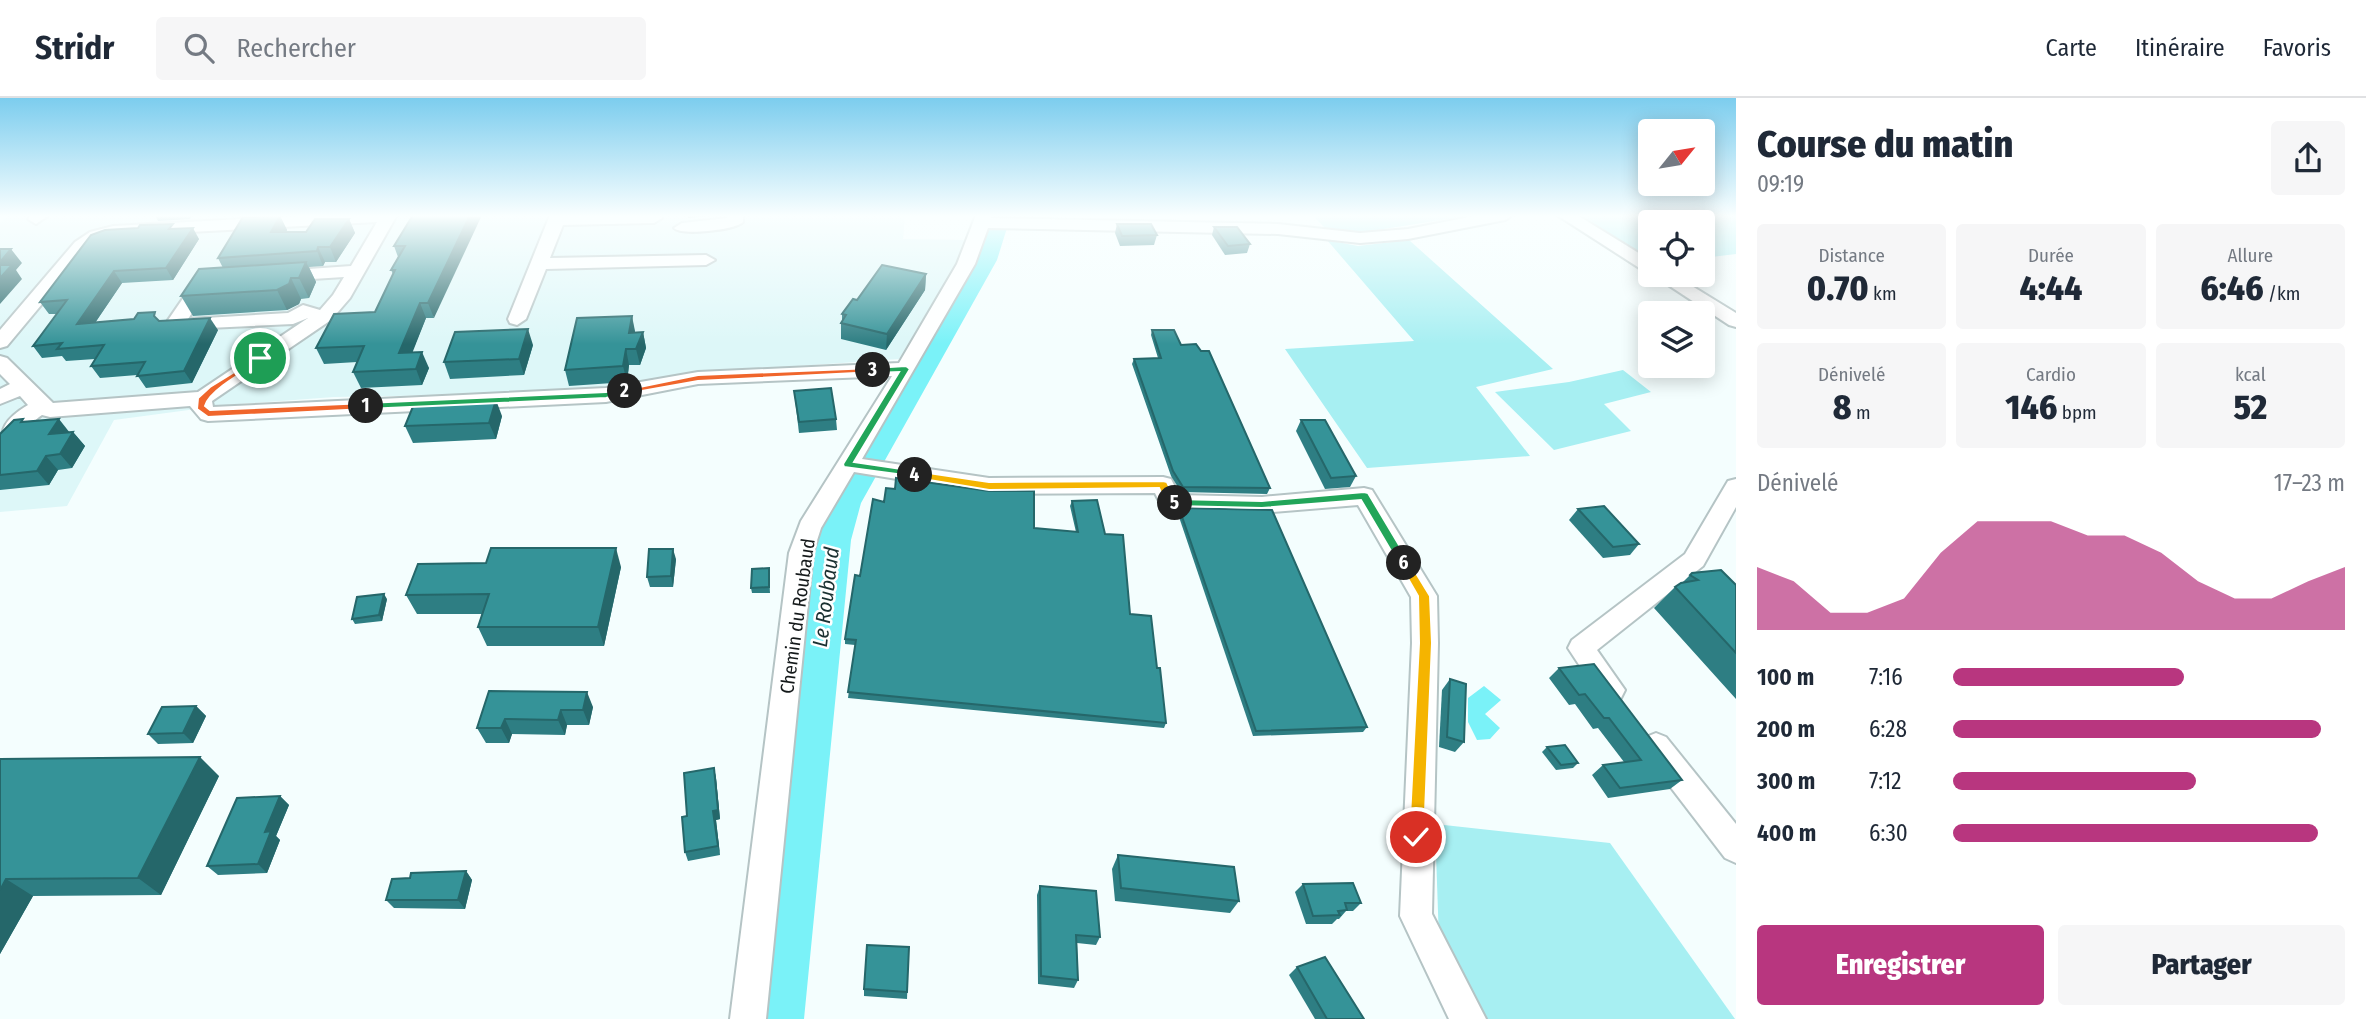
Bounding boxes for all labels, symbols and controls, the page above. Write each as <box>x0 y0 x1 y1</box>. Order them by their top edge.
search box <box>156 17 646 80</box>
text: Stridr <box>35 28 114 68</box>
icon: search <box>180 29 218 67</box>
text: Rechercher <box>236 33 356 64</box>
text: Carte <box>2046 34 2097 62</box>
text: Itinéraire <box>2135 34 2225 62</box>
text: Favoris <box>2263 34 2331 62</box>
north arrow <box>1638 119 1715 196</box>
map controls <box>1638 119 1715 378</box>
text: Course du matin <box>1757 121 2013 167</box>
button: share <box>2271 121 2345 195</box>
text: 09:19 <box>1757 170 1804 198</box>
button: locate <box>1638 210 1715 287</box>
text: Distance <box>1818 244 1885 267</box>
text: Durée <box>2028 244 2074 267</box>
text: Allure <box>2228 244 2273 267</box>
text: 0.70 <box>1807 267 1869 309</box>
text: 4:44 <box>2020 267 2082 309</box>
text: 6:46 <box>2200 267 2264 309</box>
text: km <box>1869 282 1897 305</box>
text: /km <box>2264 282 2300 305</box>
button: layers <box>1638 301 1715 378</box>
pin <box>230 328 290 388</box>
icon: arrive <box>241 339 279 377</box>
pin: 3 <box>856 352 890 388</box>
text: 3 <box>868 358 877 381</box>
text: Dénivelé <box>1818 363 1885 386</box>
text: Cardio <box>2026 363 2076 386</box>
text: kcal <box>2235 363 2266 386</box>
pin: 2 <box>608 374 642 408</box>
text: 2 <box>620 379 629 402</box>
text: 8 <box>1833 386 1852 428</box>
text: 146 <box>2005 386 2057 428</box>
text: 52 <box>2234 386 2267 428</box>
pin: 1 <box>348 388 384 424</box>
text: 1 <box>361 394 370 417</box>
text: m <box>1852 401 1871 424</box>
text: bpm <box>2057 401 2097 424</box>
pin: 4 <box>898 458 932 492</box>
text: 4 <box>910 463 919 486</box>
text: Dénivelé <box>1757 469 1838 497</box>
text: 17–23 m <box>2274 469 2345 497</box>
pin: 5 <box>1158 486 1192 520</box>
text: 5 <box>1170 491 1179 514</box>
street label: Chemin du Roubaud <box>775 537 820 695</box>
water label: Le Roubaud <box>807 546 845 648</box>
pin: 6 <box>1386 546 1422 580</box>
text: 6 <box>1399 551 1408 574</box>
text: 100 m <box>1757 663 1814 691</box>
text: 7:16 <box>1869 663 1903 691</box>
text: 200 m <box>1757 715 1815 743</box>
text: 6:28 <box>1869 715 1907 743</box>
text: 300 m <box>1757 767 1815 795</box>
text: 7:12 <box>1869 767 1901 795</box>
pin <box>1386 807 1446 867</box>
icon: check <box>1397 818 1435 856</box>
text: 400 m <box>1757 819 1816 847</box>
text: 6:30 <box>1869 819 1908 847</box>
button: Enregistrer <box>1757 925 2044 1005</box>
button: Partager <box>2058 925 2345 1005</box>

